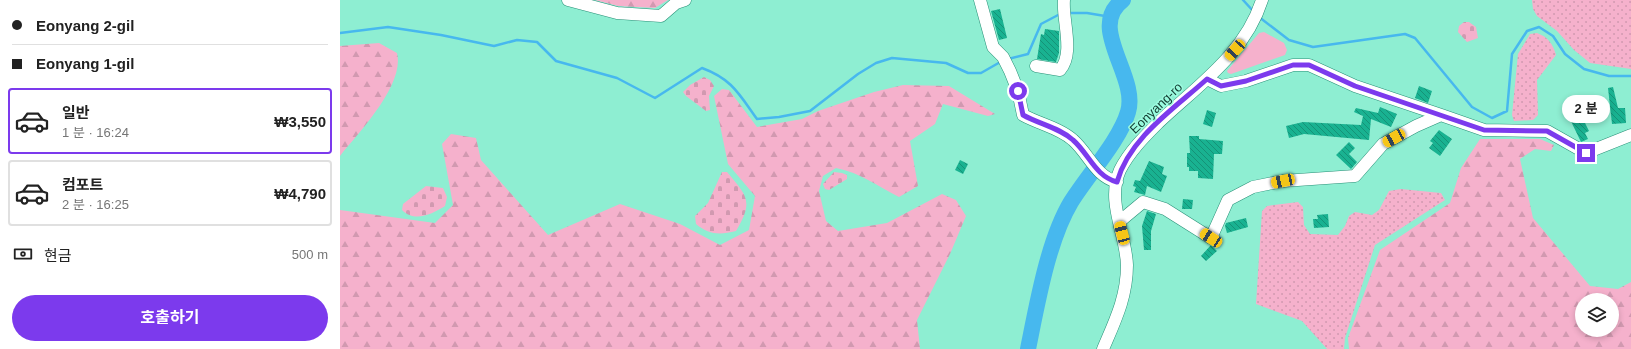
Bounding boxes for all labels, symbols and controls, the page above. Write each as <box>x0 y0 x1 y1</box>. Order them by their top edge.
text: Eonyang 2-gil <box>36 17 134 34</box>
car <box>1223 37 1247 63</box>
text: Eonyang 1-gil <box>36 55 134 72</box>
street label: Eonyang-ro <box>1127 79 1185 137</box>
route start <box>1009 82 1027 100</box>
callout: 2 분 <box>1562 95 1610 123</box>
text: 2 분 <box>1575 101 1597 116</box>
icon: car <box>14 103 50 139</box>
text: 일반 <box>62 104 90 121</box>
text: ₩3,550 <box>274 113 326 130</box>
text: 1 분 · 16:24 <box>62 125 129 140</box>
car <box>1381 127 1407 149</box>
route end <box>1577 144 1595 162</box>
car <box>1270 173 1296 189</box>
icon: car <box>14 175 50 211</box>
text: 컴포트 <box>62 176 103 193</box>
text: ₩4,790 <box>274 185 326 202</box>
text: 2 분 · 16:25 <box>62 197 129 212</box>
car <box>1113 220 1131 246</box>
car <box>1198 226 1224 250</box>
icon: cash <box>12 243 34 265</box>
text: 현금 <box>44 247 72 264</box>
text: 500 m <box>292 247 328 262</box>
map controls <box>1575 293 1619 337</box>
button: layers <box>1575 293 1619 337</box>
button: 호출하기 <box>12 295 328 341</box>

